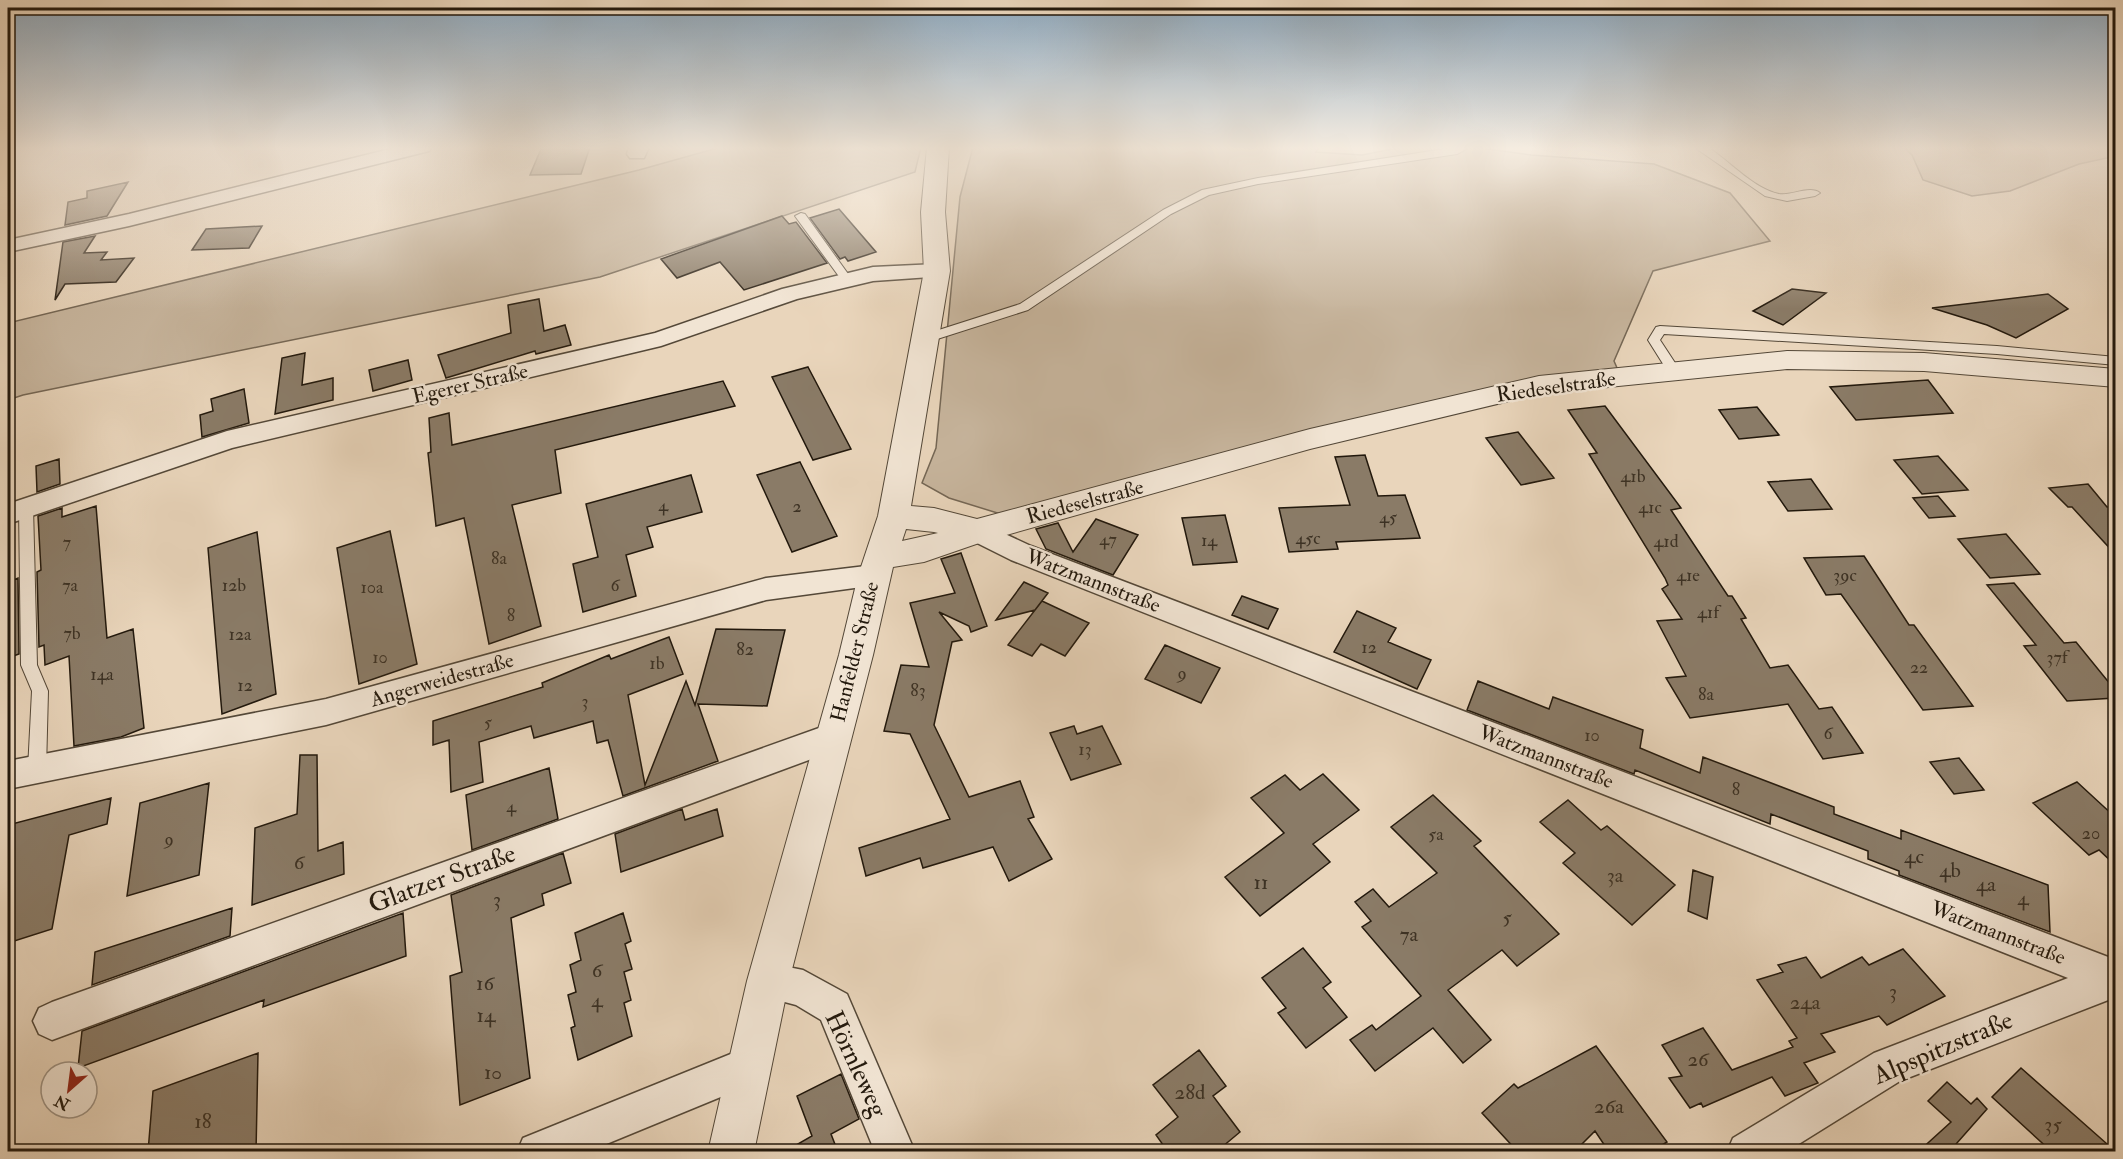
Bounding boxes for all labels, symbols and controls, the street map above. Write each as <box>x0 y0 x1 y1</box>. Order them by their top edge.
street label: Egerer Straße <box>409 358 531 410</box>
street label: Riedeselstraße <box>1495 365 1618 409</box>
house number: 41b <box>1621 465 1646 488</box>
street label: Riedeselstraße <box>1023 473 1147 531</box>
house number: 4 <box>658 494 669 517</box>
house number: 2 <box>792 495 802 518</box>
house number: 41c <box>1638 496 1662 519</box>
house number: 45 <box>1379 506 1397 529</box>
house number: 45c <box>1296 527 1320 550</box>
house number: 47 <box>1099 528 1117 551</box>
house number: 14 <box>1201 529 1218 552</box>
house number: 41d <box>1654 530 1679 553</box>
house number: 7 <box>63 531 71 554</box>
street label: Watzmannstraße <box>1021 543 1164 619</box>
house number: 8a <box>491 547 508 570</box>
house number: 41e <box>1676 564 1700 587</box>
house number: 39c <box>1833 564 1857 587</box>
house number: 7a <box>62 574 78 597</box>
house number: 12b <box>222 574 246 597</box>
house number: 6 <box>610 574 620 597</box>
house number: 10a <box>361 576 384 599</box>
street label: Hanfelder Straße <box>825 579 886 725</box>
house number: 41f <box>1697 601 1722 624</box>
house number: 8 <box>507 604 515 627</box>
house number: 7b <box>63 622 81 645</box>
house number: 12a <box>229 623 252 646</box>
house number: 12 <box>1361 636 1377 659</box>
house number: 82 <box>736 638 754 661</box>
house number: 10 <box>372 646 388 669</box>
house number: 37f <box>2046 646 2071 669</box>
street label: Angerweidestraße <box>366 647 517 714</box>
house number: 1b <box>649 652 665 675</box>
house number: 22 <box>1910 656 1928 679</box>
house number: 9 <box>1175 662 1187 685</box>
house number: 14a <box>90 663 114 686</box>
house number: 12 <box>237 674 253 697</box>
house number: 83 <box>910 679 926 702</box>
house number: 8a <box>1698 683 1715 706</box>
house number: 3 <box>582 690 588 713</box>
house number: 5 <box>484 711 492 734</box>
street label: Watzmannstraße <box>1474 719 1617 795</box>
house number: 6 <box>1823 722 1833 745</box>
house number: 10 <box>1584 724 1600 747</box>
house number: 13 <box>1078 738 1092 761</box>
house number: 8 <box>1732 778 1740 801</box>
house number: 4 <box>506 795 517 818</box>
house number: 20 <box>2082 822 2100 845</box>
house number: 5a <box>1428 823 1444 846</box>
house number: 9 <box>162 828 174 851</box>
street label: Glatzer Straße <box>364 838 520 920</box>
house number: 4c <box>1904 843 1924 870</box>
house number: 6 <box>294 849 306 876</box>
house number: 4b <box>1939 857 1961 884</box>
house number: 3a <box>1607 862 1624 889</box>
house number: 11 <box>1254 869 1269 896</box>
house number: 4a <box>1976 871 1996 898</box>
house number: 4 <box>2017 885 2030 912</box>
house number: 3 <box>493 886 501 913</box>
street label: Watzmannstraße <box>1926 895 2069 971</box>
house number: 5 <box>1502 904 1512 931</box>
house number: 7a <box>1400 921 1418 948</box>
house number: 6 <box>592 957 604 984</box>
house number: 16 <box>476 970 495 997</box>
house number: 3 <box>1889 978 1897 1005</box>
house number: 4 <box>591 987 604 1014</box>
house number: 24a <box>1790 989 1821 1016</box>
house number: 14 <box>477 1002 497 1029</box>
street label: Alpspitzstraße <box>1867 1004 2018 1093</box>
street label: Hörnleweg <box>818 1006 895 1123</box>
house number: 26 <box>1687 1046 1710 1073</box>
house number: 10 <box>484 1059 502 1086</box>
north arrow <box>39 1060 99 1120</box>
house number: 28d <box>1175 1079 1206 1106</box>
text: N <box>51 1090 74 1115</box>
house number: 26a <box>1594 1093 1624 1120</box>
house number: 18 <box>194 1108 212 1135</box>
house number: 35 <box>2044 1111 2062 1138</box>

